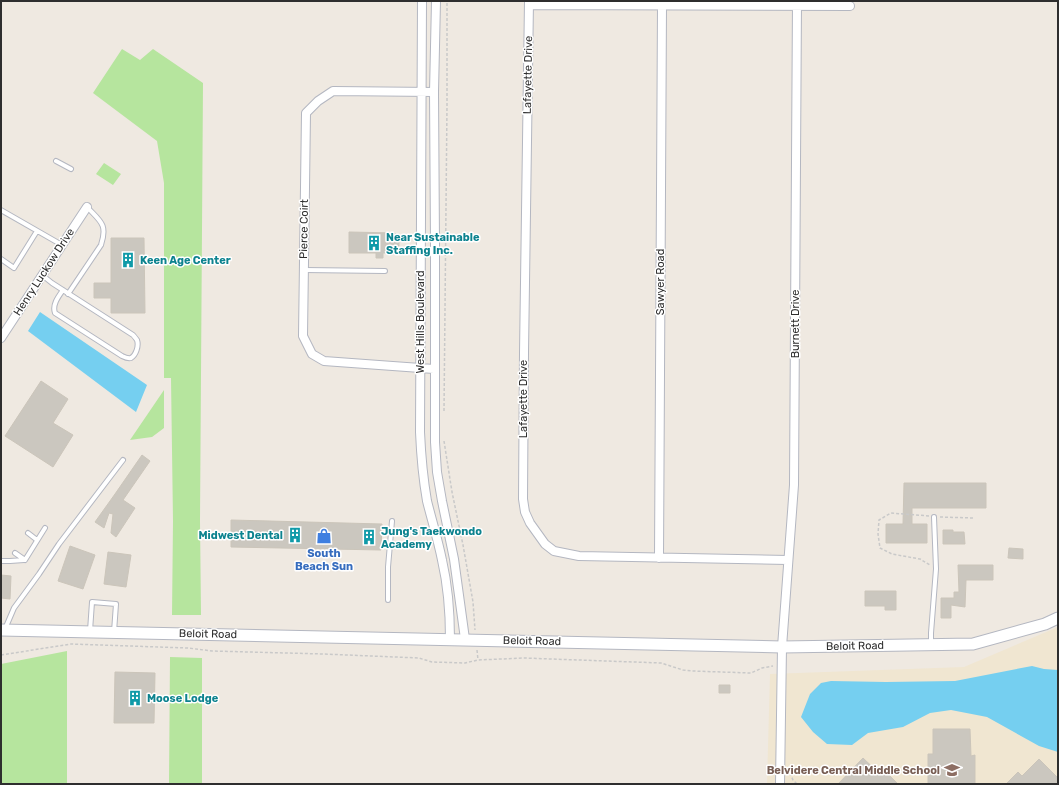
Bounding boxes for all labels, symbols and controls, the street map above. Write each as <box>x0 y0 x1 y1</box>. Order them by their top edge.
street label: Lafayette Drive <box>521 36 535 114</box>
street label: Pierce Coirt <box>297 198 311 259</box>
street label: Henry Luckow Drive <box>11 226 77 318</box>
place label: Near Sustainable Staffing Inc. <box>386 231 480 257</box>
building icon: Near Sustainable Staffing Inc. <box>365 234 383 252</box>
street label: Sawyer Road <box>654 249 667 315</box>
building icon: Keen Age Center <box>119 251 137 269</box>
place label: Keen Age Center <box>140 254 231 267</box>
street label: West Hills Boulevard <box>414 271 427 373</box>
street label: Burnett Drive <box>789 290 802 358</box>
street label: Lafayette Drive <box>517 360 530 438</box>
place label: Jung's Taekwondo Academy <box>381 525 482 551</box>
building icon: Midwest Dental <box>286 526 304 544</box>
shop icon: South Beach Sun <box>315 527 333 545</box>
building icon: Jung's Taekwondo Academy <box>360 528 378 546</box>
place label: Midwest Dental <box>198 529 283 542</box>
place label: South Beach Sun <box>295 547 353 573</box>
street label: Beloit Road <box>179 627 237 641</box>
street label: Beloit Road <box>503 634 561 648</box>
street label: Beloit Road <box>826 639 884 653</box>
building icon: Moose Lodge <box>126 689 144 707</box>
place label: Moose Lodge <box>147 692 219 705</box>
school or university icon: Belvidere Central Middle School <box>943 761 961 779</box>
place label: Belvidere Central Middle School <box>767 764 940 777</box>

